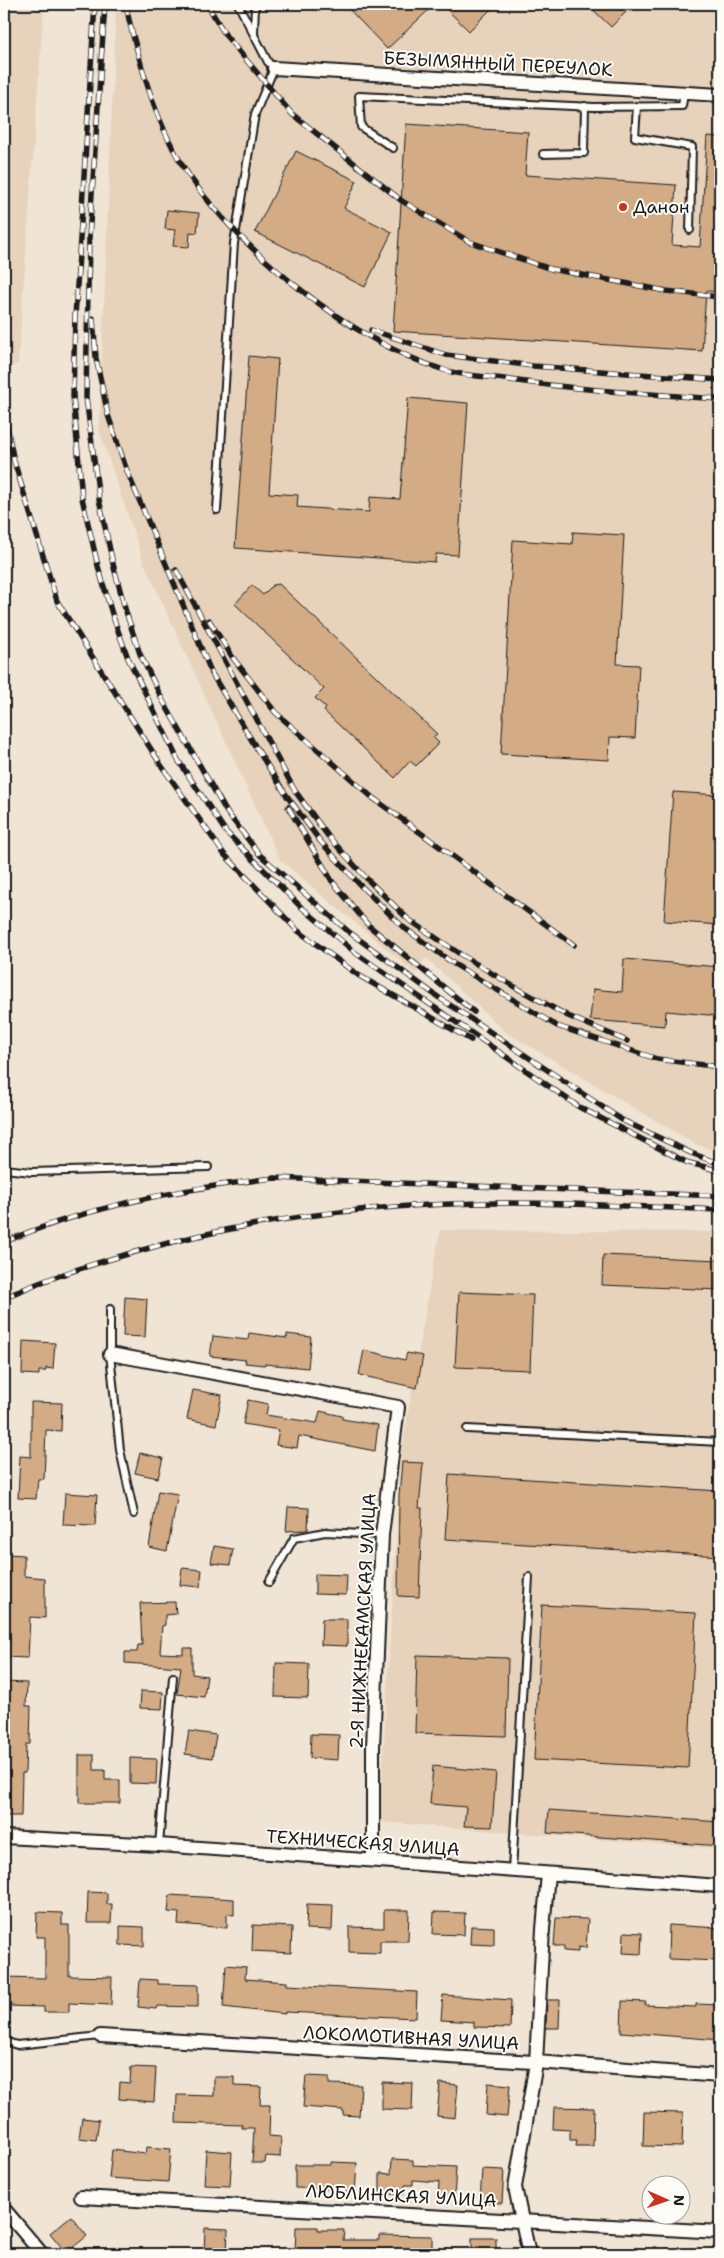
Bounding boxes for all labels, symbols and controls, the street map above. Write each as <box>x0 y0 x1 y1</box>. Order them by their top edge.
street label: БЕЗЫМЯННЫЙ ПЕРЕУЛОК <box>383 46 614 82</box>
place label: Данон <box>633 195 690 219</box>
marker: Данон <box>617 201 629 213</box>
street label: 2-Я НИЖНЕКАМСКАЯ УЛИЦА <box>344 1492 382 1750</box>
street label: ТЕХНИЧЕСКАЯ УЛИЦА <box>265 1824 461 1862</box>
street label: ЛОКОМОТИВНАЯ УЛИЦА <box>302 2020 520 2056</box>
north arrow <box>642 2176 692 2226</box>
street label: ЛЮБЛИНСКАЯ УЛИЦА <box>305 2179 497 2213</box>
text: N <box>670 2195 688 2206</box>

